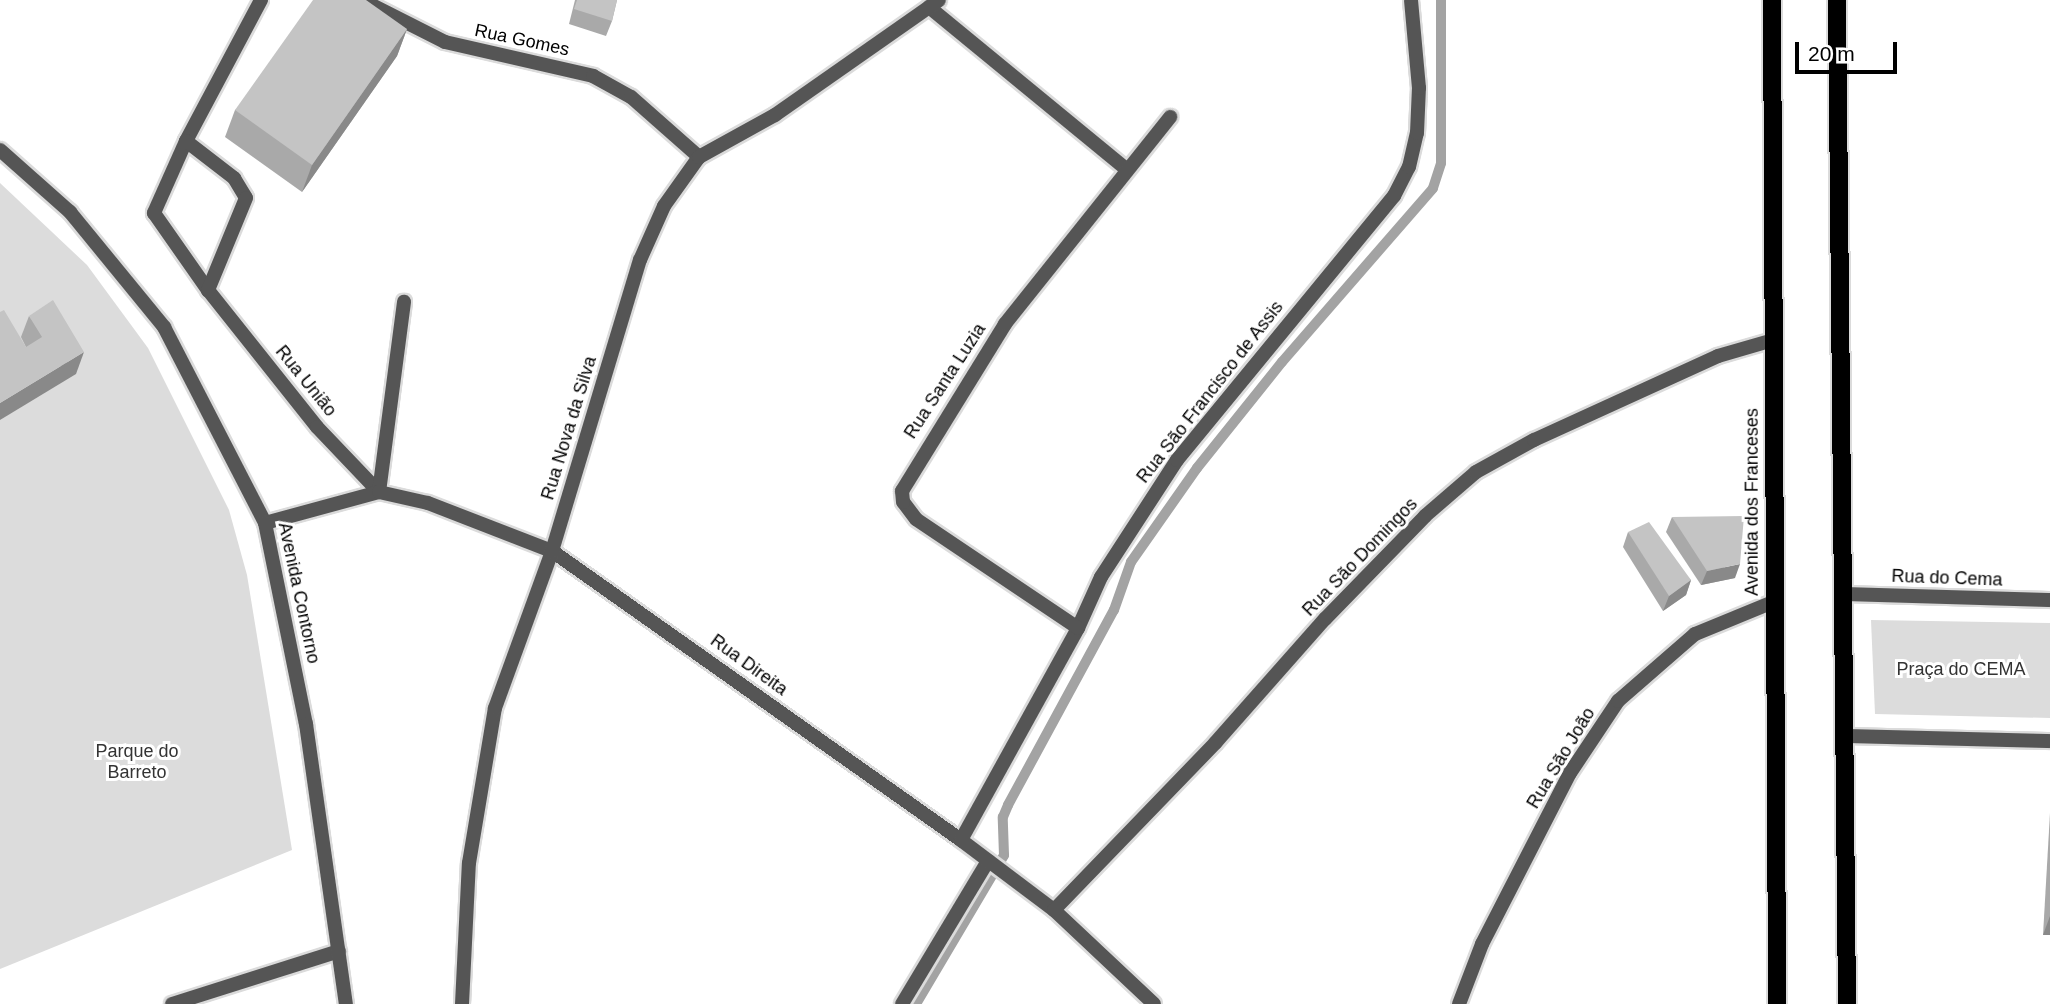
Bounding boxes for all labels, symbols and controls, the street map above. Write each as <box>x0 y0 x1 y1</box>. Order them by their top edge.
street label: Rua Gomes <box>473 19 571 61</box>
scale bar <box>1798 28 1899 72</box>
text: 20 m <box>1808 42 1855 65</box>
street label: Rua São Francisco de Assis <box>1132 296 1288 488</box>
street label: Rua Santa Luzia <box>900 319 990 443</box>
street label: Rua União <box>271 341 341 421</box>
street label: Rua Nova da Silva <box>537 354 601 502</box>
street label: Avenida dos Franceses <box>1741 408 1763 596</box>
street label: Rua São Domingos <box>1298 493 1422 621</box>
street label: Avenida Contorno <box>273 520 325 666</box>
street label: Rua do Cema <box>1891 565 2003 591</box>
street label: Rua Direita <box>706 630 792 700</box>
park label: Praça do CEMA <box>1896 658 2026 680</box>
street label: Rua São João <box>1522 704 1600 812</box>
park label: Parque do Barreto <box>95 741 179 784</box>

